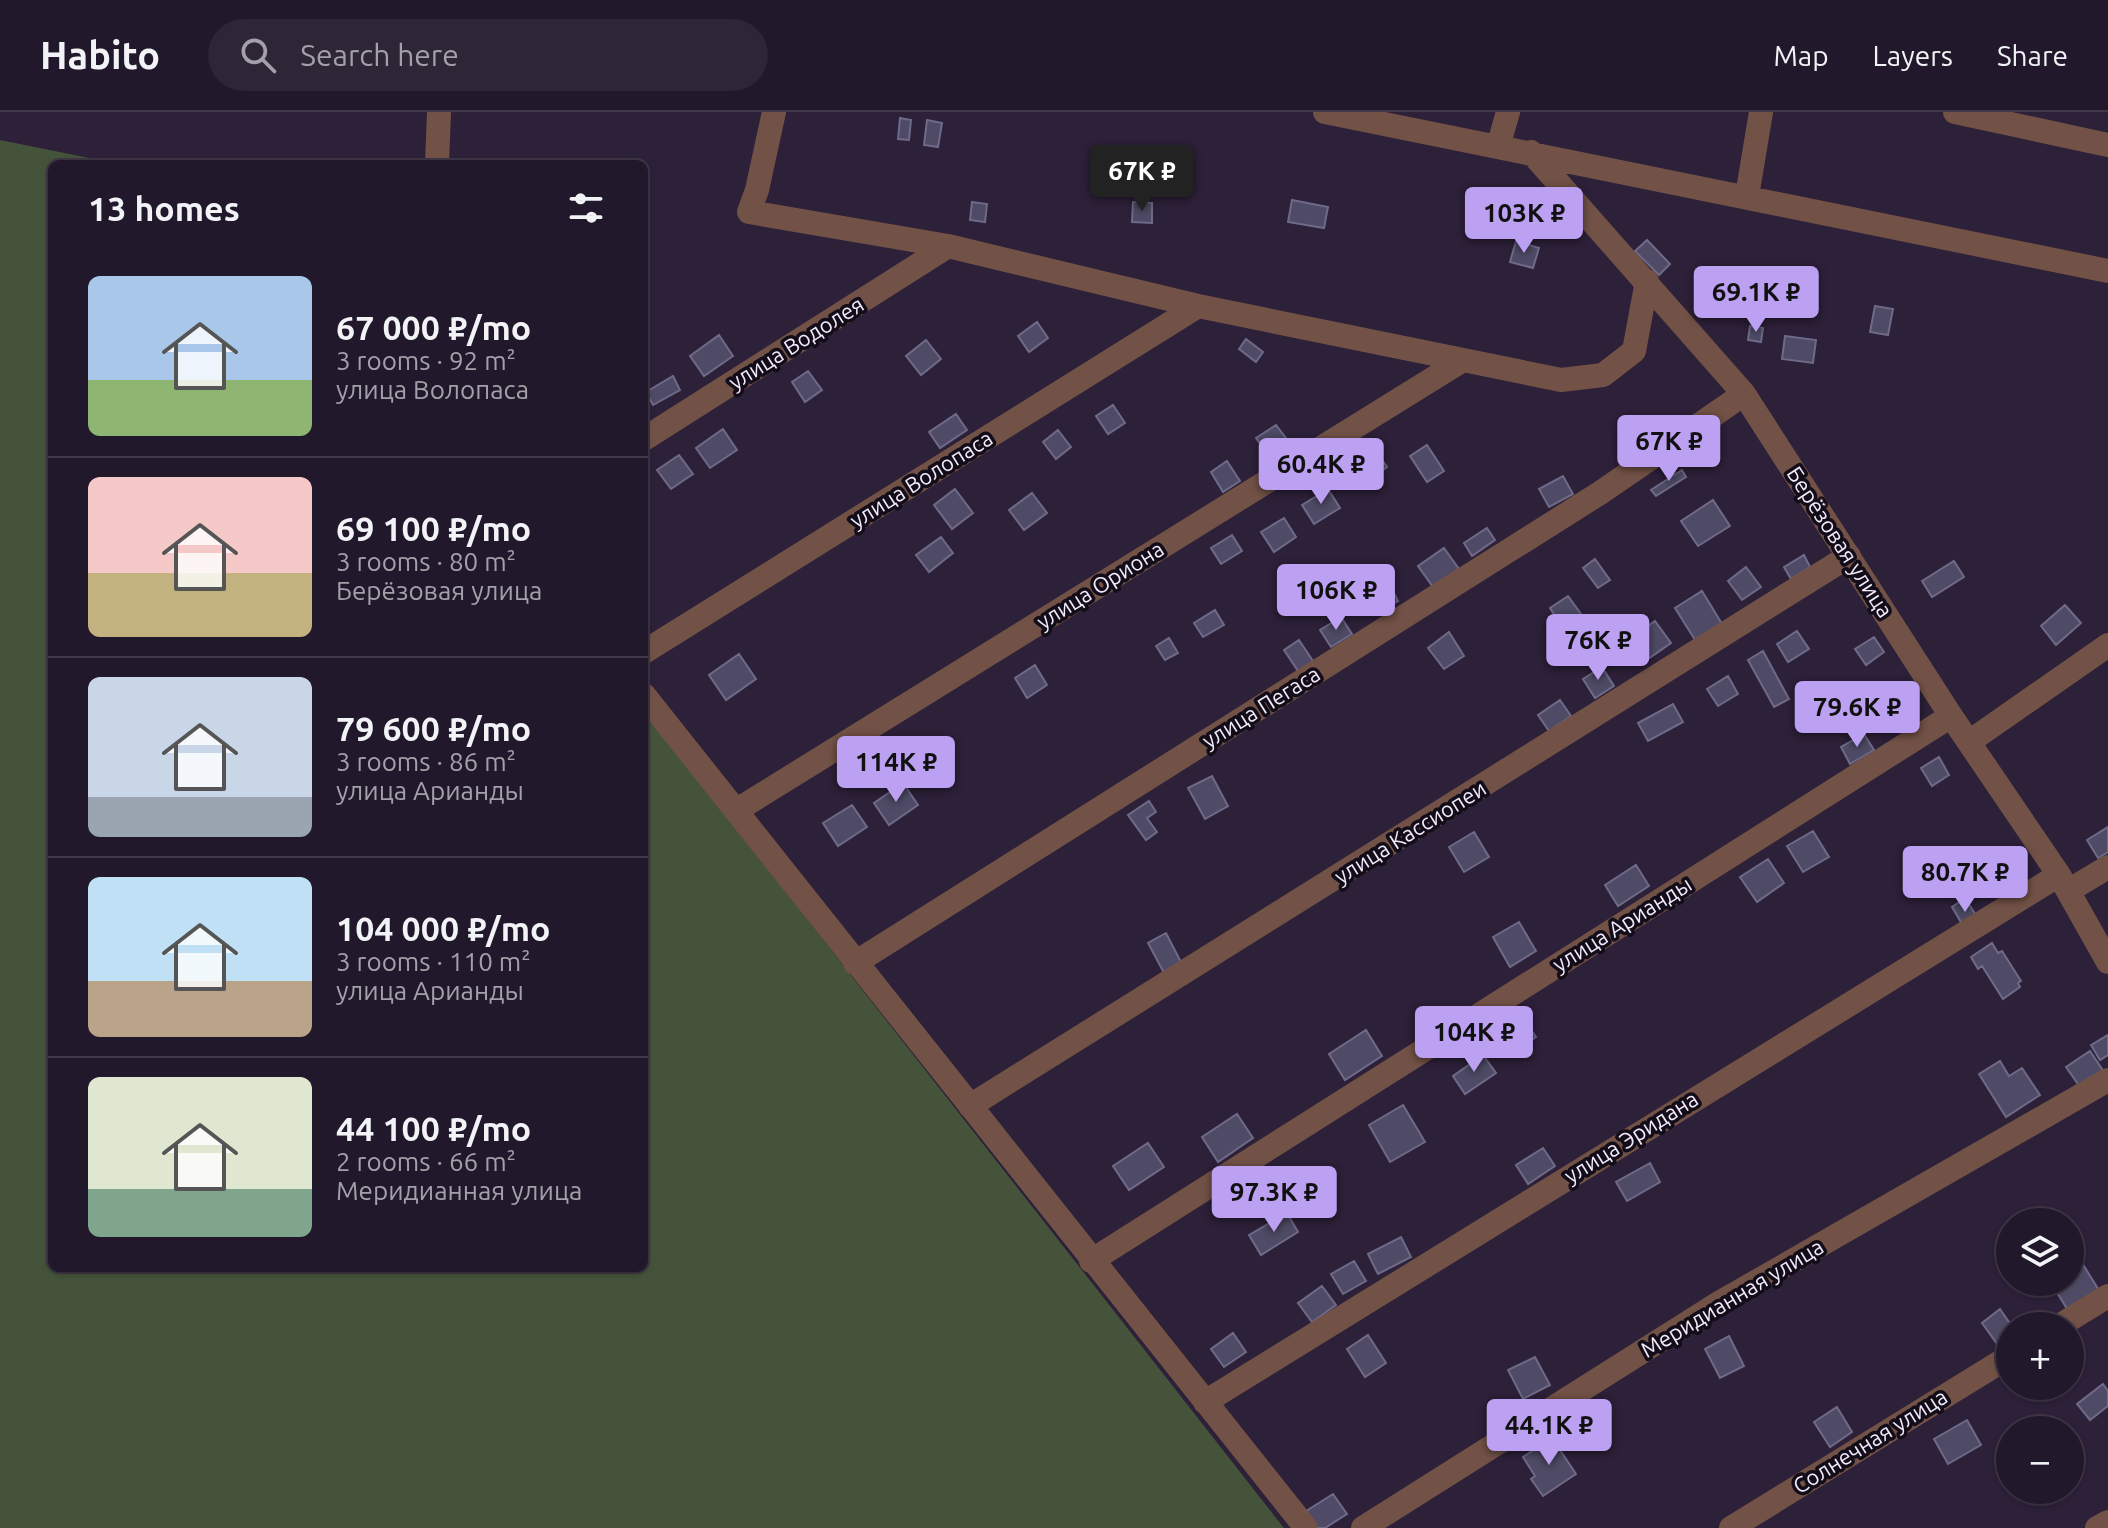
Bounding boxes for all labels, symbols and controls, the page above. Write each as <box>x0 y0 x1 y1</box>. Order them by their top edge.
search box <box>208 19 768 91</box>
icon: search <box>236 33 280 77</box>
text: Habito <box>40 34 160 76</box>
text: Search here <box>300 38 459 72</box>
text: Map <box>1773 40 1829 71</box>
text: Layers <box>1873 40 1953 71</box>
text: Share <box>1997 40 2068 71</box>
pin: 67K ₽ <box>1086 145 1198 213</box>
text: 67K ₽ <box>1108 156 1176 185</box>
icon: filters <box>564 186 608 230</box>
pin: 103K ₽ <box>1459 187 1589 255</box>
text: 13 homes <box>88 189 240 227</box>
text: 103K ₽ <box>1483 198 1565 227</box>
pin: 69.1K ₽ <box>1682 266 1830 334</box>
text: 69.1K ₽ <box>1712 277 1800 306</box>
street label: улица Водолея <box>724 291 868 394</box>
icon: home <box>152 308 248 404</box>
text: 67 000 ₽/mo <box>336 308 531 346</box>
text: 3 rooms · 92 m² <box>336 346 516 375</box>
text: улица Волопаса <box>336 375 529 404</box>
pin: 67K ₽ <box>1613 415 1725 483</box>
street label: улица Волопаса <box>845 425 997 532</box>
text: 67K ₽ <box>1635 426 1703 455</box>
pin: 60.4K ₽ <box>1247 438 1395 506</box>
text: 60.4K ₽ <box>1277 449 1365 478</box>
street label: Берёзовая улица <box>1782 462 1898 622</box>
icon: home <box>152 509 248 605</box>
text: 69 100 ₽/mo <box>336 509 531 547</box>
street label: улица Ориона <box>1032 535 1168 634</box>
text: 3 rooms · 80 m² <box>336 547 516 576</box>
pin: 106K ₽ <box>1271 564 1401 632</box>
text: 106K ₽ <box>1295 575 1377 604</box>
text: Берёзовая улица <box>336 576 542 605</box>
pin: 76K ₽ <box>1542 614 1654 682</box>
text: 76K ₽ <box>1564 625 1632 654</box>
street label: улица Пегаса <box>1197 660 1324 753</box>
pin: 79.6K ₽ <box>1783 681 1931 749</box>
text: 79.6K ₽ <box>1813 692 1901 721</box>
icon: home <box>152 709 248 805</box>
text: 79 600 ₽/mo <box>336 709 531 747</box>
pin: 114K ₽ <box>831 736 961 804</box>
text: 3 rooms · 86 m² <box>336 747 516 776</box>
text: 114K ₽ <box>855 747 937 776</box>
street label: улица Кассиопеи <box>1329 775 1490 888</box>
text: улица Арианды <box>336 776 524 805</box>
pin: 80.7K ₽ <box>1891 846 2039 914</box>
text: 80.7K ₽ <box>1921 857 2009 886</box>
street label: улица Арианды <box>1548 871 1696 976</box>
icon: home <box>152 909 248 1005</box>
text: 104 000 ₽/mo <box>336 909 550 947</box>
text: 3 rooms · 110 m² <box>336 947 531 976</box>
text: улица Арианды <box>336 976 524 1005</box>
pin: 104K ₽ <box>1409 1006 1539 1074</box>
text: 104K ₽ <box>1433 1017 1515 1046</box>
street label: улица Эридана <box>1559 1085 1702 1188</box>
icon: home <box>152 1109 248 1205</box>
text: 44 100 ₽/mo <box>336 1109 531 1147</box>
text: 2 rooms · 66 m² <box>336 1147 516 1176</box>
pin: 97.3K ₽ <box>1200 1166 1348 1234</box>
text: Меридианная улица <box>336 1176 582 1205</box>
text: 97.3K ₽ <box>1230 1177 1318 1206</box>
map controls <box>1996 1208 2084 1504</box>
button: layers <box>1996 1208 2084 1296</box>
street label: Меридианная улица <box>1636 1233 1828 1362</box>
button: + <box>1996 1312 2084 1400</box>
street label: Солнечная улица <box>1788 1383 1951 1498</box>
pin: 44.1K ₽ <box>1475 1399 1623 1467</box>
text: 44.1K ₽ <box>1505 1410 1593 1439</box>
button: − <box>1996 1416 2084 1504</box>

